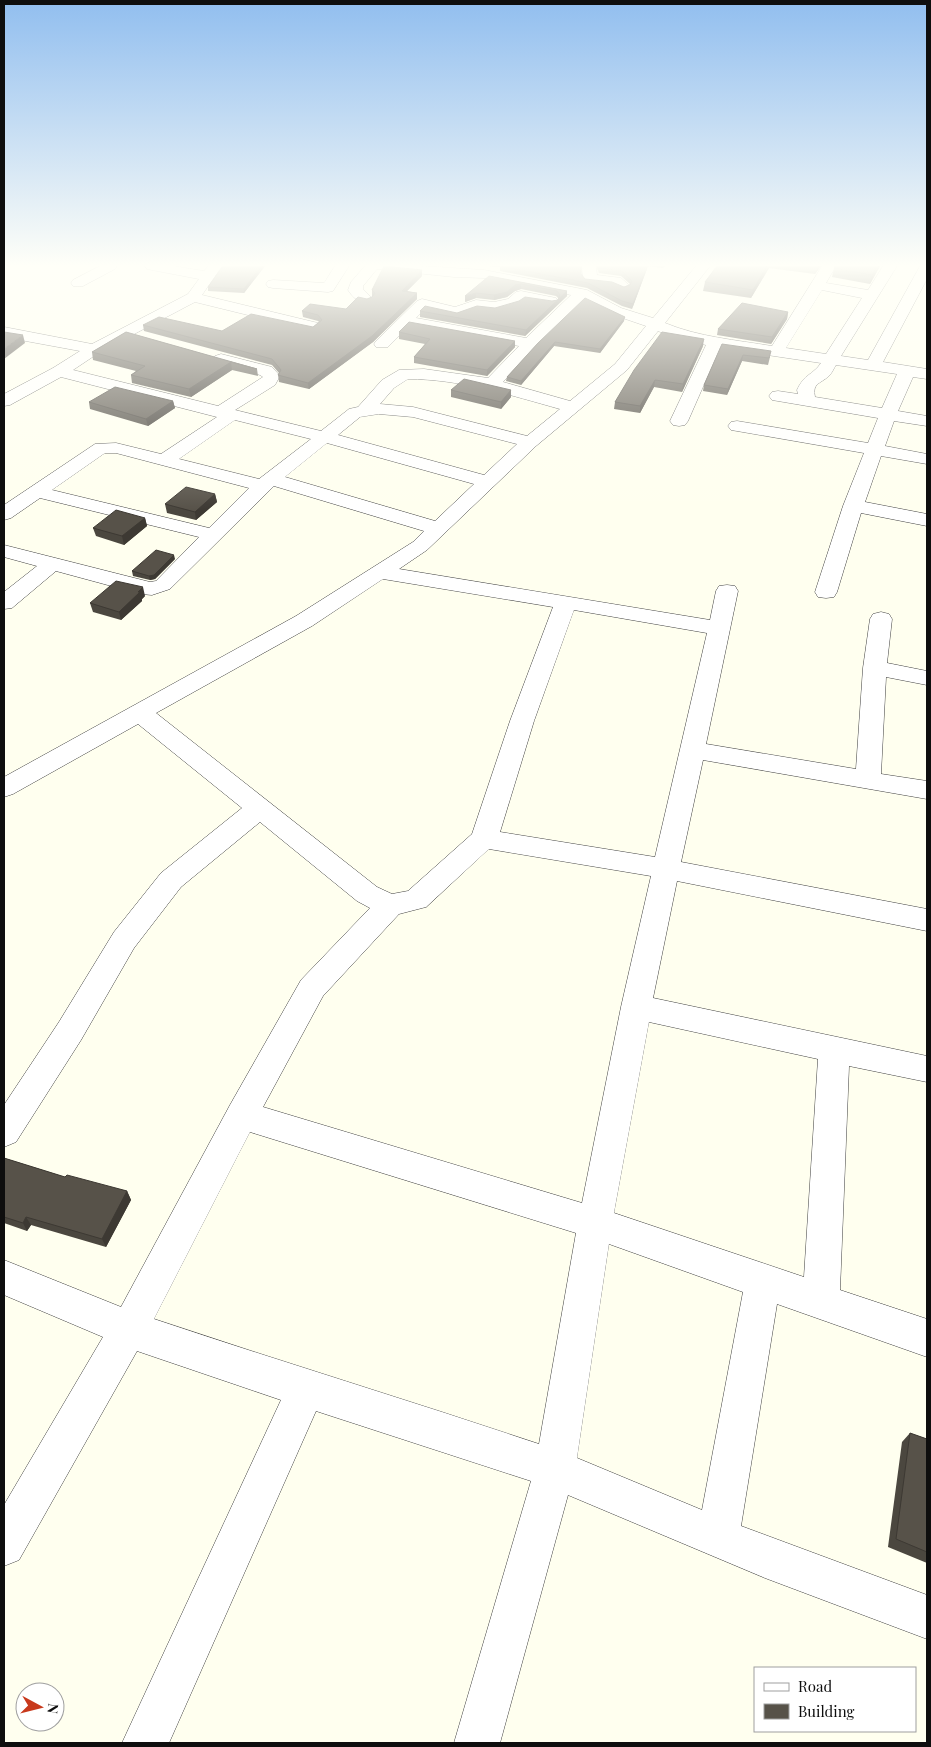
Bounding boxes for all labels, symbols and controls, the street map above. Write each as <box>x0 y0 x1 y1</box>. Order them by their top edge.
legend <box>754 1667 916 1732</box>
text: Road <box>798 1676 832 1696</box>
north arrow <box>15 1682 65 1732</box>
text: Building <box>798 1701 855 1721</box>
text: N <box>43 1702 63 1715</box>

